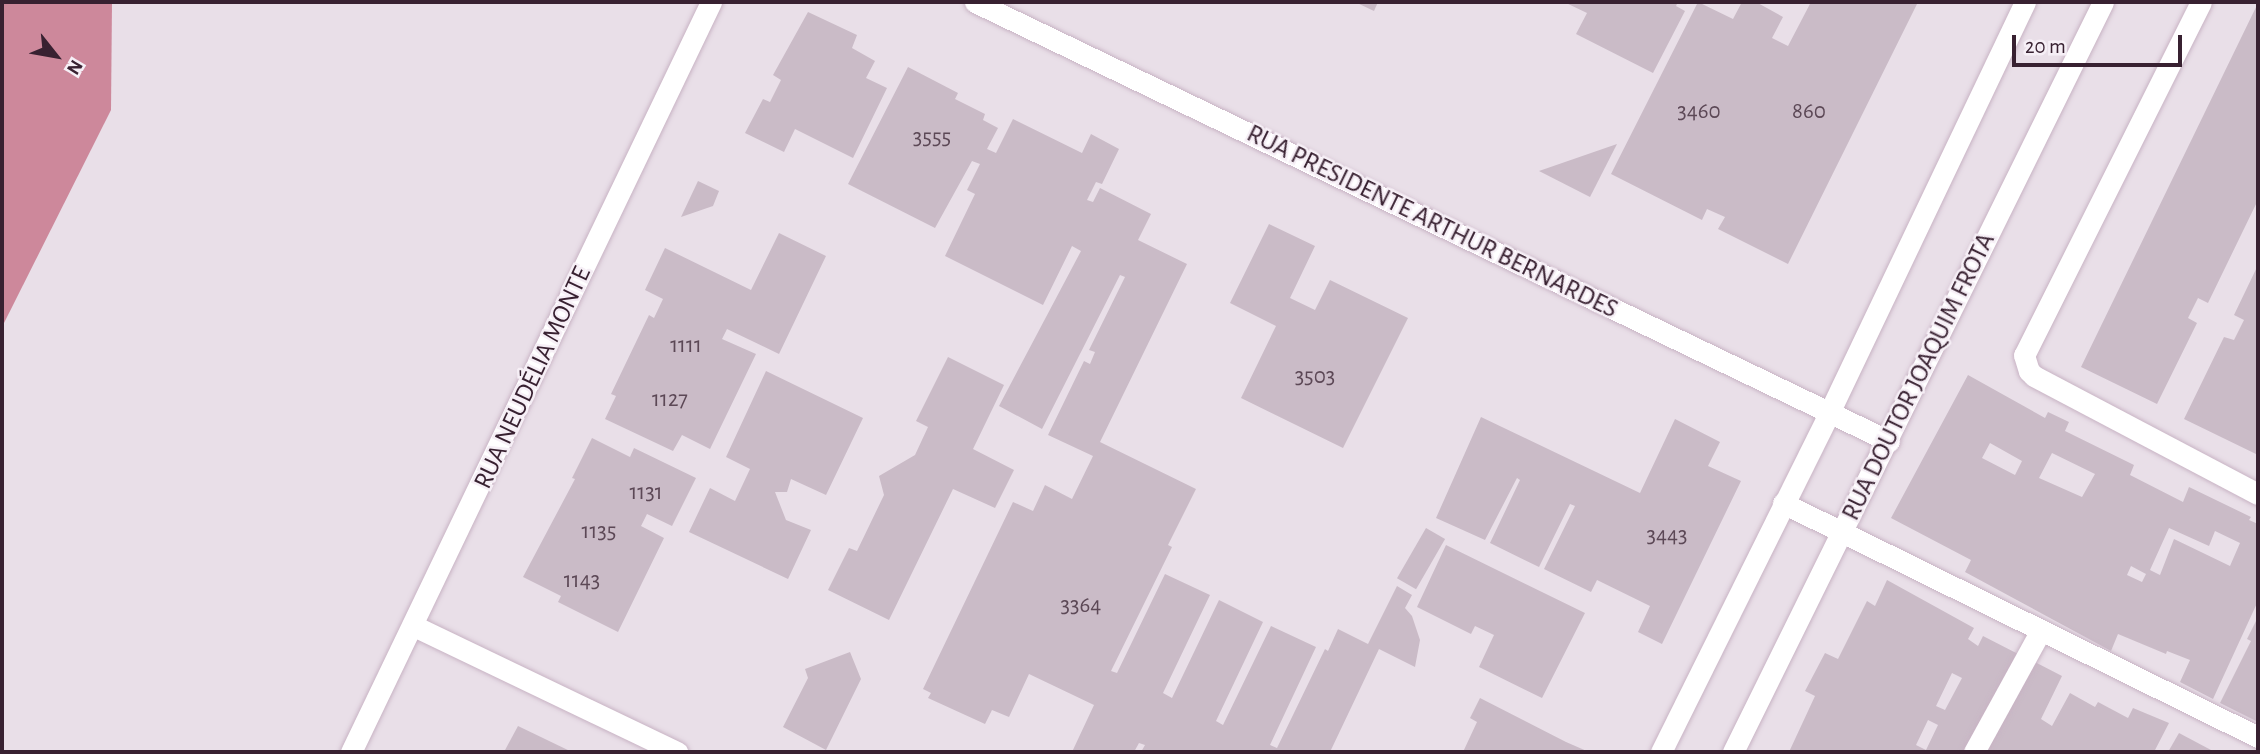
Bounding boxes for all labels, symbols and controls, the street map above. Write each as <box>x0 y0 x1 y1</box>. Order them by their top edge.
north arrow <box>21 21 91 91</box>
scale bar <box>2015 21 2185 65</box>
text: 20 m <box>2025 36 2066 57</box>
text: N <box>63 57 86 78</box>
house number: 3460 <box>1677 98 1721 126</box>
house number: 860 <box>1792 98 1826 126</box>
street label: RUA PRESIDENTE ARTHUR BERNARDES <box>1241 118 1623 326</box>
house number: 3555 <box>913 124 951 152</box>
street label: RUA DOUTOR JOAQUIM FROTA <box>1836 228 2002 526</box>
street label: RUA NEUDÉLIA MONTE <box>468 262 598 494</box>
house number: 1111 <box>670 332 702 360</box>
house number: 3503 <box>1295 363 1335 391</box>
house number: 1127 <box>652 386 688 414</box>
house number: 1131 <box>629 479 663 507</box>
house number: 1135 <box>582 518 616 546</box>
house number: 3443 <box>1646 522 1688 550</box>
house number: 1143 <box>564 567 600 595</box>
house number: 3364 <box>1061 592 1101 620</box>

